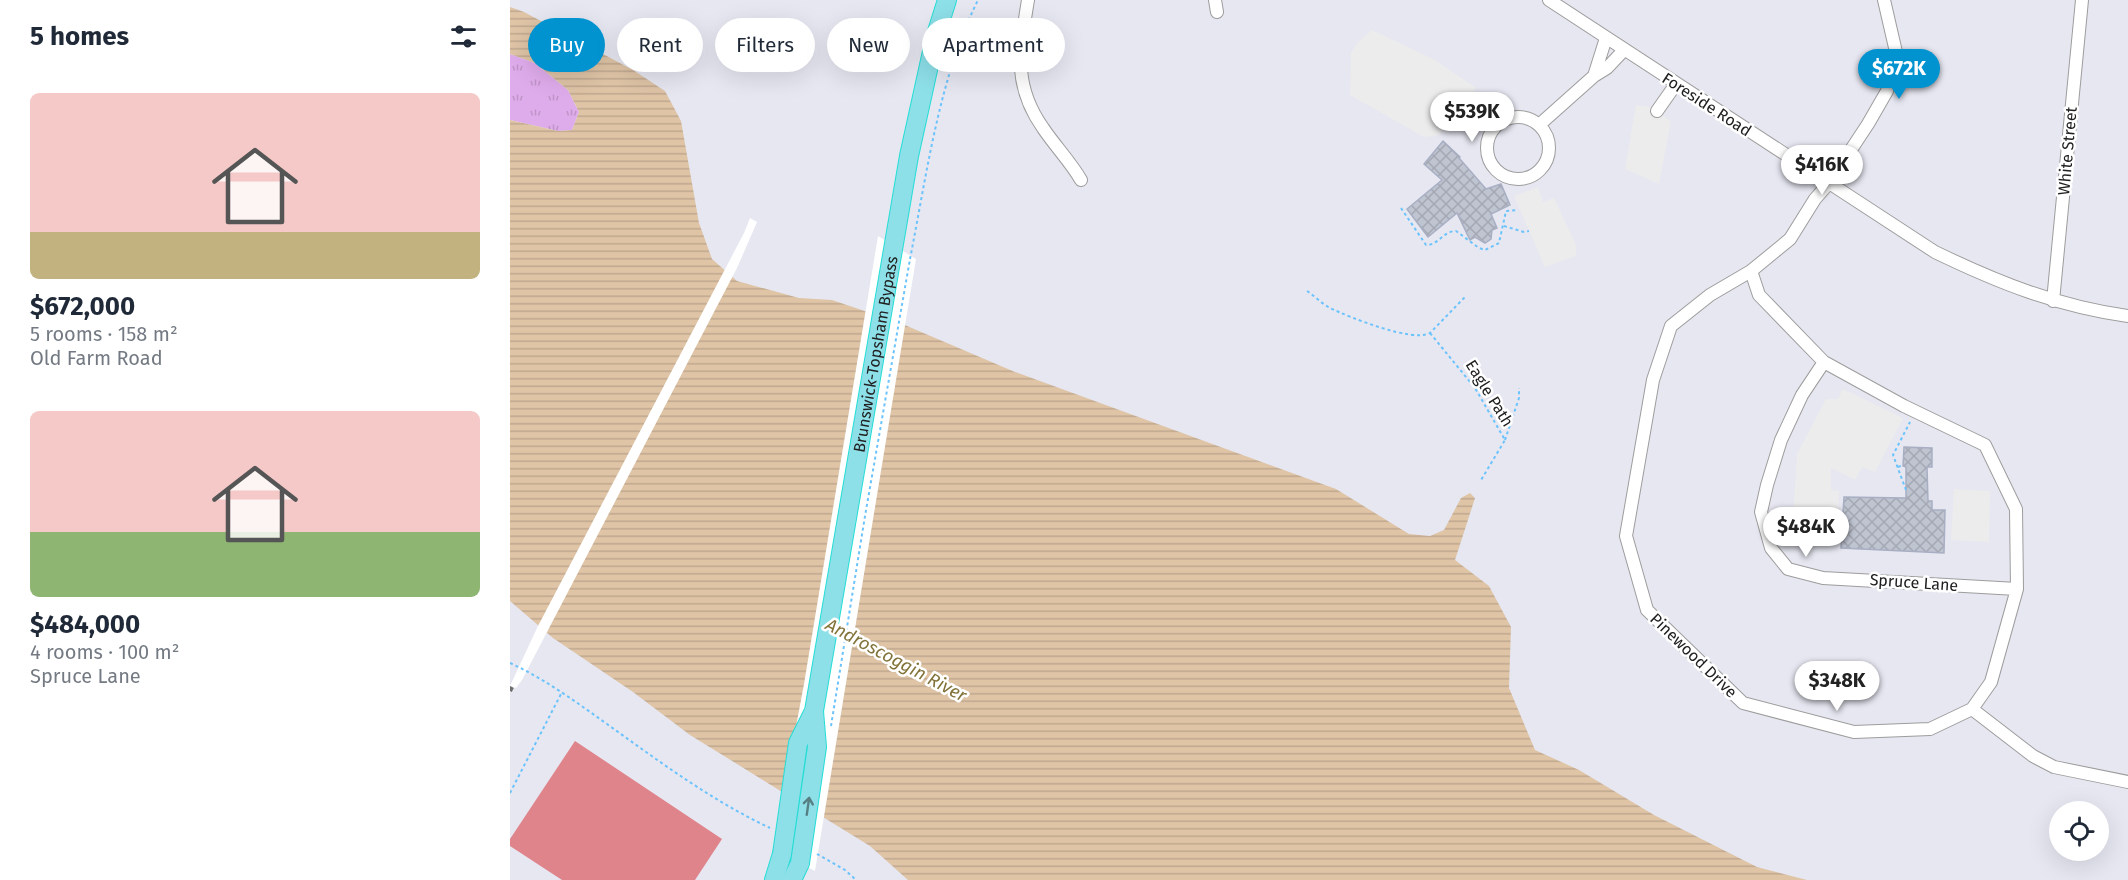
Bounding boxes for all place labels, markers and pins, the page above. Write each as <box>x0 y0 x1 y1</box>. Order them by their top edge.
pin: $672K <box>1857 49 1941 100</box>
pin: $539K <box>1430 92 1514 143</box>
pin: $416K <box>1780 145 1864 196</box>
pin: $484K <box>1764 507 1848 558</box>
pin: $348K <box>1795 661 1879 712</box>

